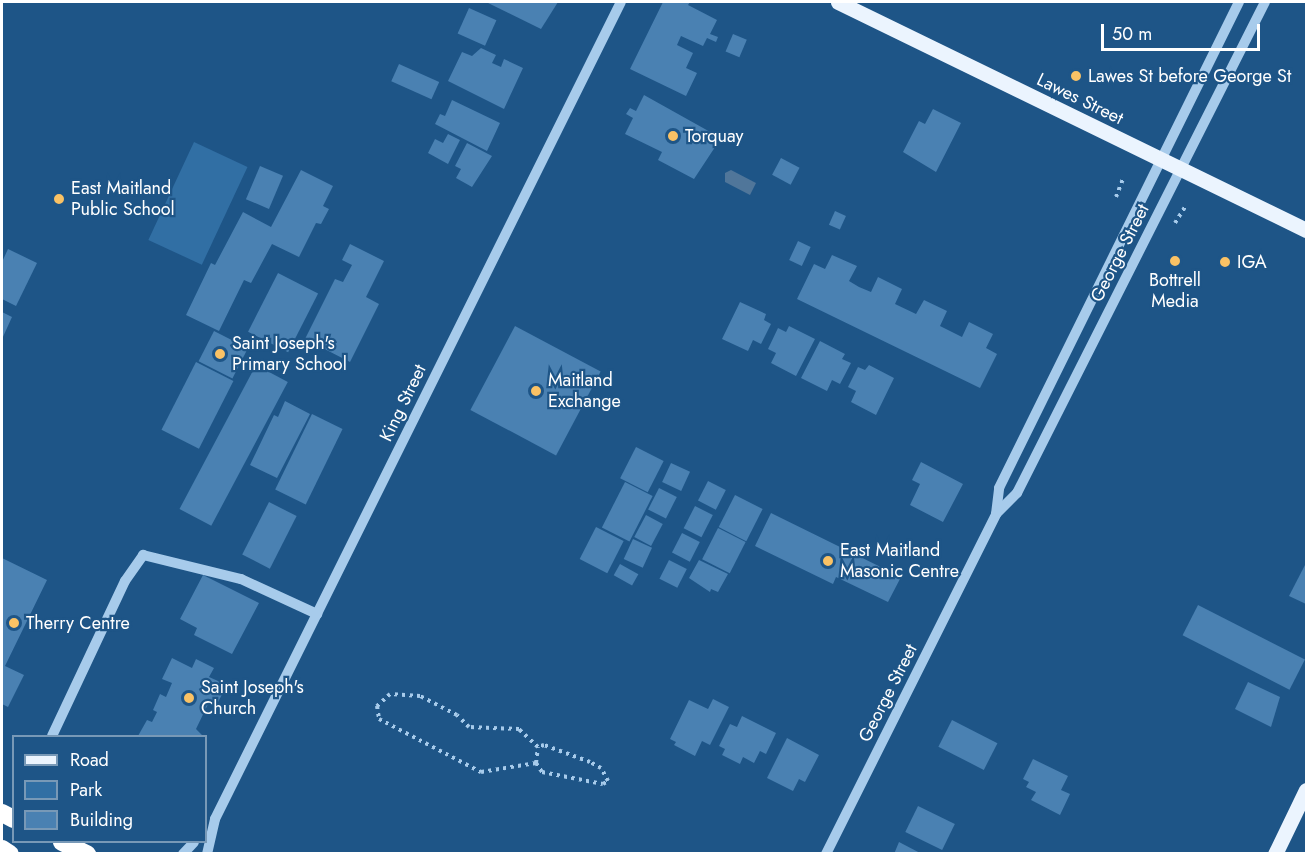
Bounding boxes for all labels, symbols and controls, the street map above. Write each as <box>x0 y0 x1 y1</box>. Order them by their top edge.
scale bar <box>1104 12 1263 50</box>
text: 50 m <box>1112 21 1152 47</box>
place label: Lawes St before George St <box>1088 65 1291 87</box>
street label: Lawes Street <box>1033 69 1127 129</box>
marker: Lawes St before George St <box>1069 69 1083 83</box>
place label: Torquay <box>685 125 743 147</box>
marker: Torquay <box>666 129 680 143</box>
place label: East Maitland Public School <box>71 178 175 220</box>
marker: East Maitland Public School <box>52 192 66 206</box>
street label: George Street <box>1086 201 1154 305</box>
place label: IGA <box>1237 251 1267 273</box>
marker: Bottrell Media <box>1168 254 1182 268</box>
marker: IGA <box>1218 255 1232 269</box>
place label: Bottrell Media <box>1149 270 1201 312</box>
place label: Saint Joseph's Primary School <box>232 333 347 376</box>
marker: Saint Joseph's Primary School <box>213 347 227 361</box>
street label: King Street <box>375 361 431 445</box>
place label: Maitland Exchange <box>548 370 621 412</box>
marker: Maitland Exchange <box>529 384 543 398</box>
place label: East Maitland Masonic Centre <box>840 540 959 582</box>
marker: East Maitland Masonic Centre <box>821 554 835 568</box>
place label: Therry Centre <box>26 612 130 634</box>
marker: Therry Centre <box>7 616 21 630</box>
street label: George Street <box>854 641 922 745</box>
place label: Saint Joseph's Church <box>201 677 304 720</box>
marker: Saint Joseph's Church <box>182 691 196 705</box>
legend <box>12 735 207 843</box>
text: Road <box>70 747 109 773</box>
text: Park <box>70 777 102 803</box>
text: Building <box>70 807 133 833</box>

